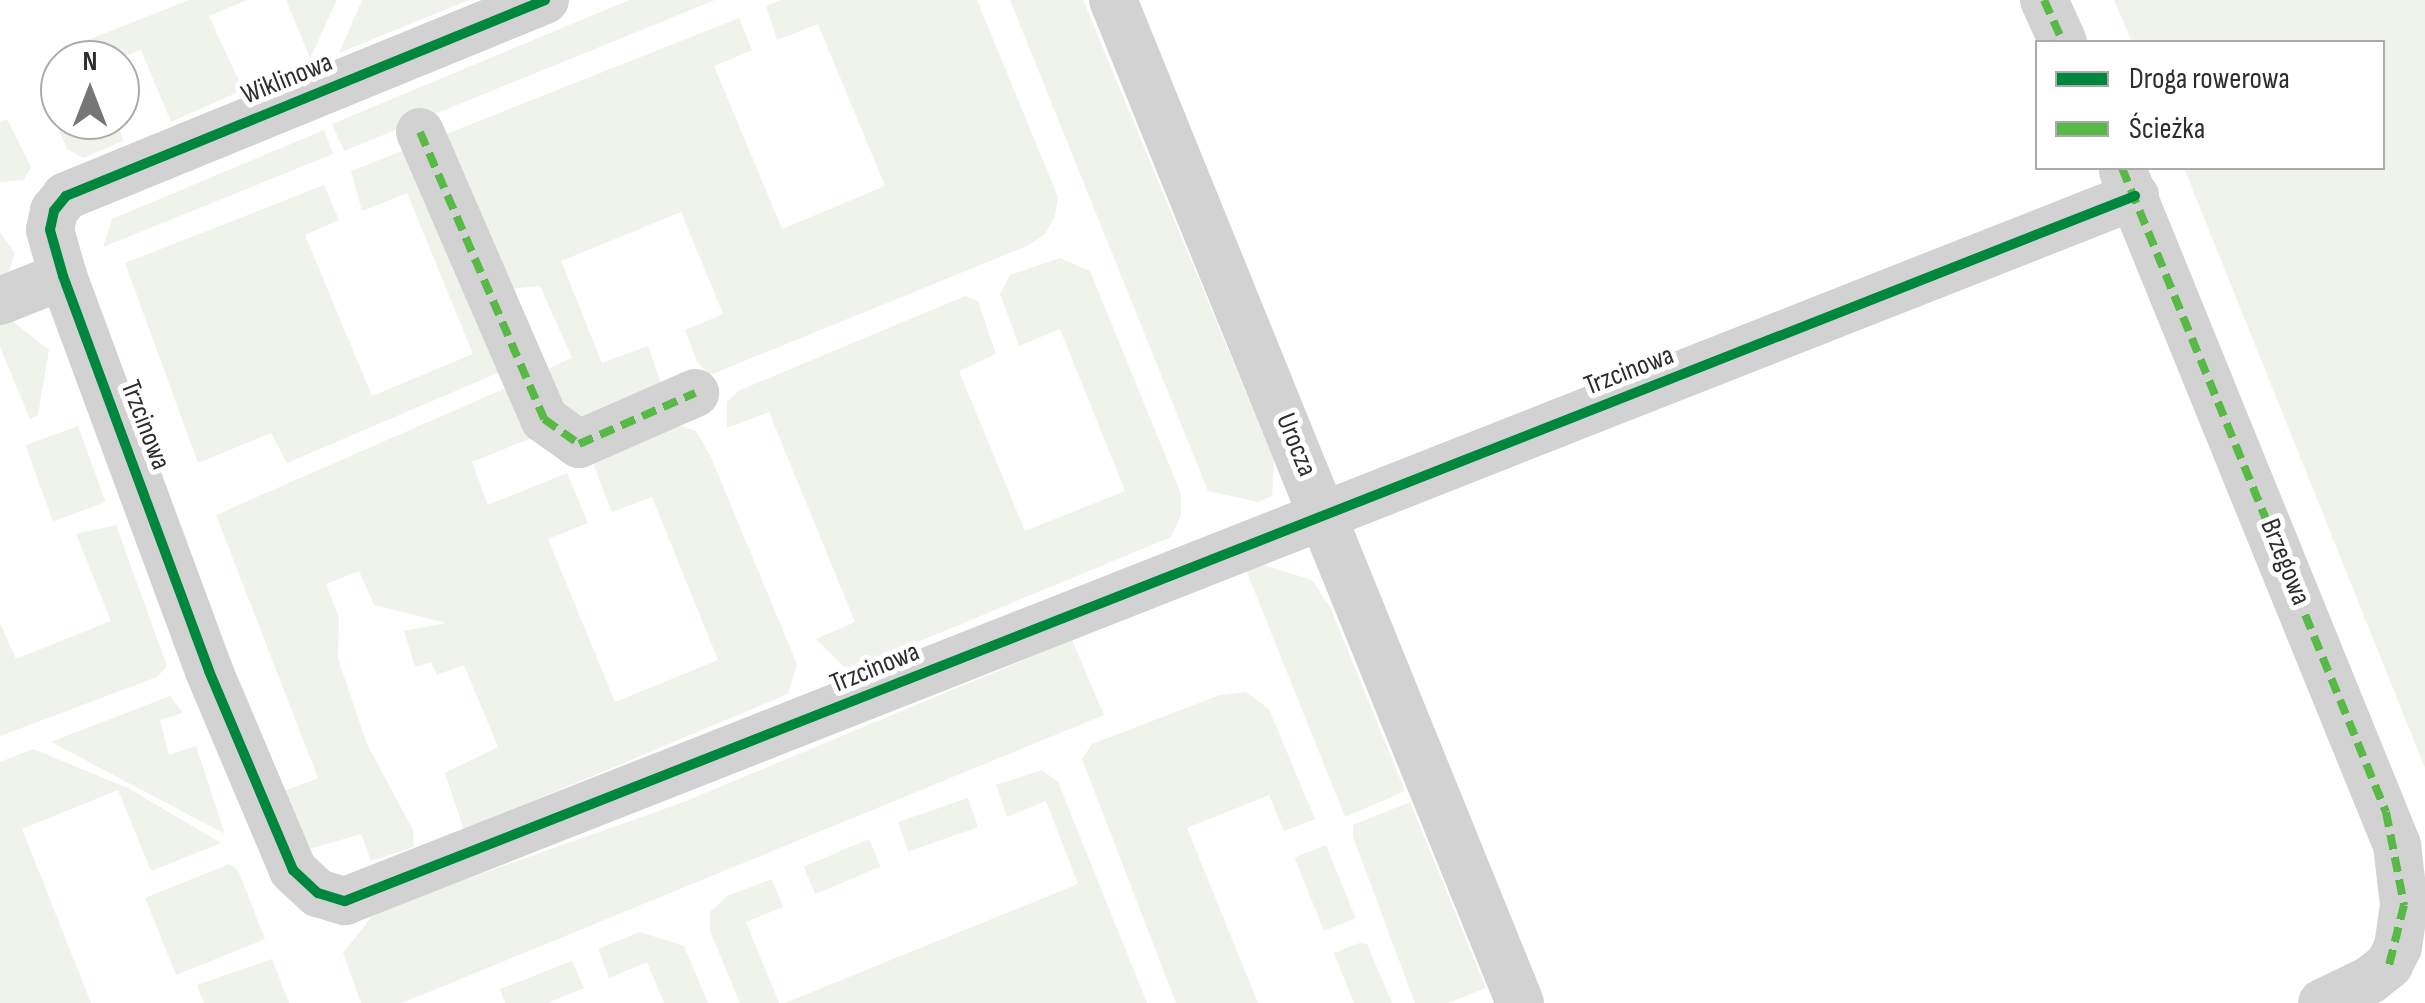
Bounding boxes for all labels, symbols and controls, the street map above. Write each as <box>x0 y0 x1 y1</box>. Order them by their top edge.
north arrow <box>40 40 140 140</box>
legend <box>2035 40 2385 170</box>
text: N <box>83 45 97 78</box>
street label: Wiklinowa <box>237 46 337 112</box>
text: Droga rowerowa <box>2129 61 2290 97</box>
text: Ścieżka <box>2129 111 2205 147</box>
street label: Trzcinowa <box>1580 339 1678 403</box>
street label: Trzcinowa <box>113 376 177 474</box>
street label: Urocza <box>1268 409 1324 481</box>
street label: Brzegowa <box>2253 514 2317 610</box>
street label: Trzcinowa <box>826 635 924 701</box>

